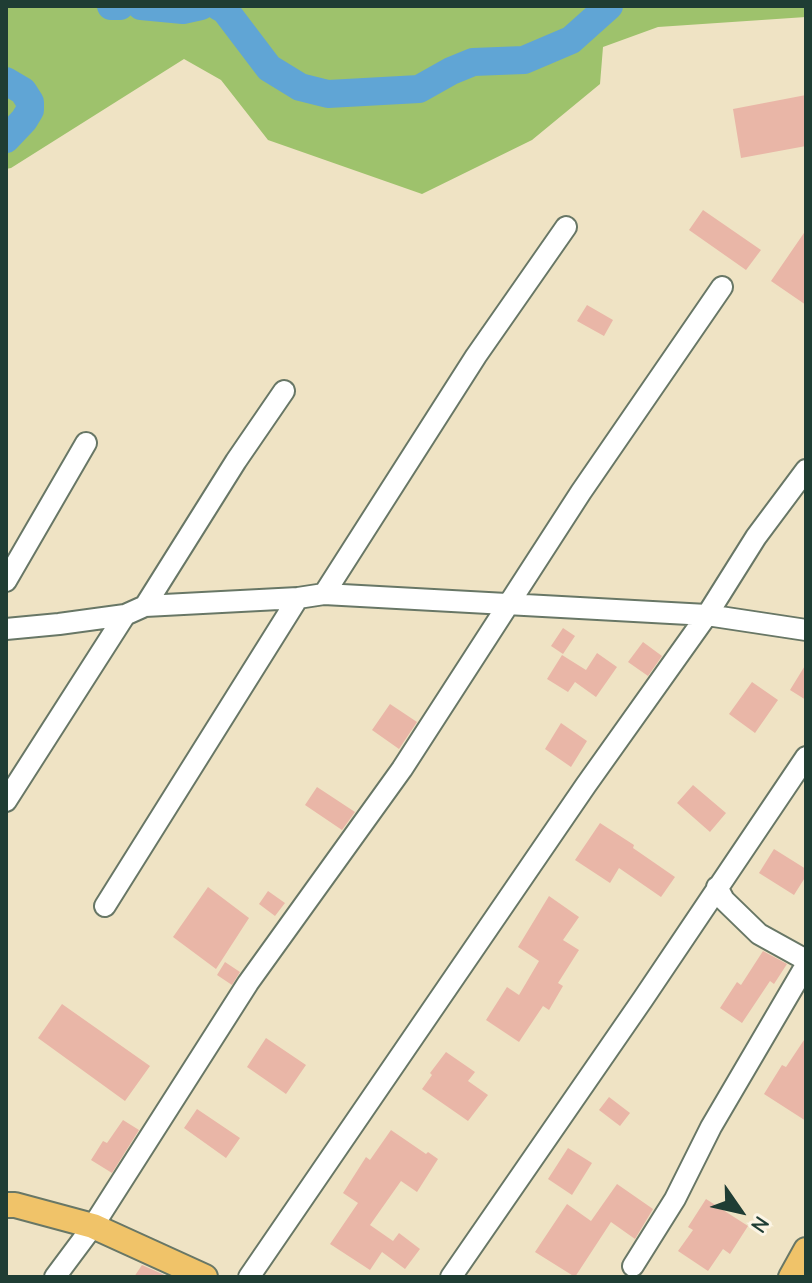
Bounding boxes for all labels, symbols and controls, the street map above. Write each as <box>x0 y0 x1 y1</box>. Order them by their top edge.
north arrow <box>700 1171 780 1251</box>
text: N <box>745 1211 775 1238</box>

